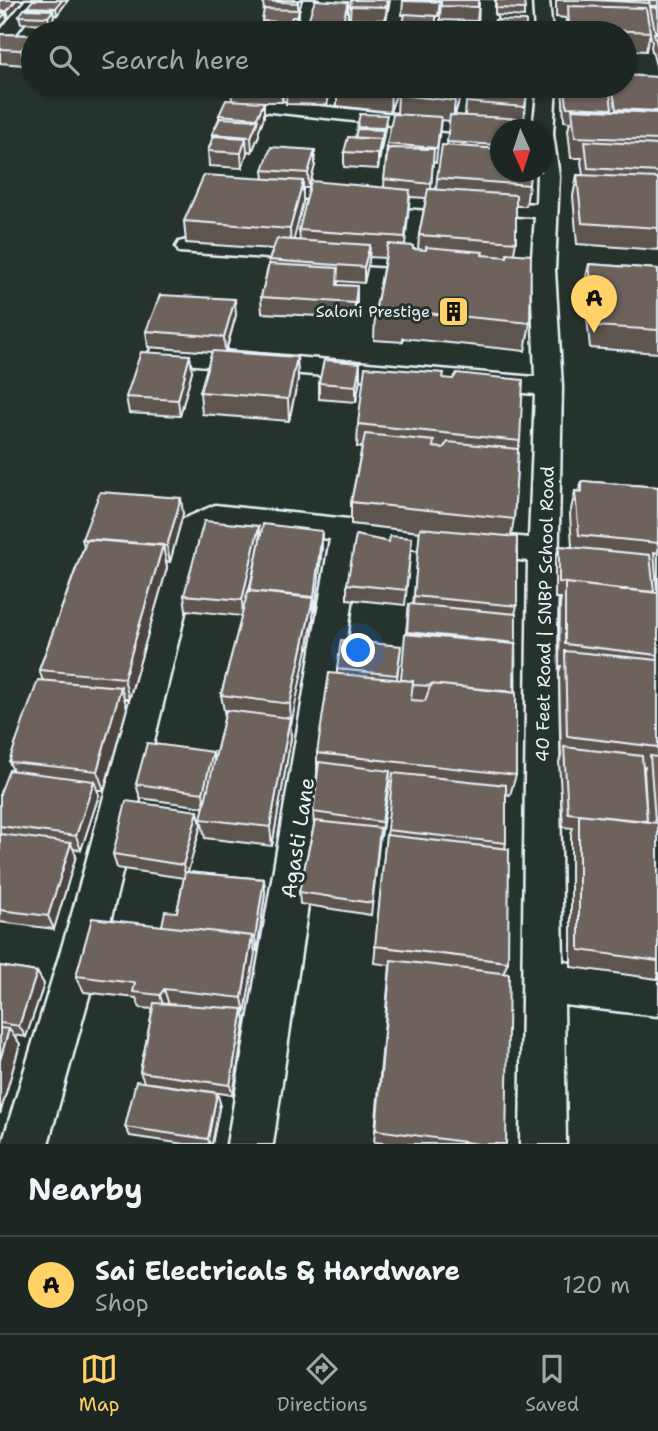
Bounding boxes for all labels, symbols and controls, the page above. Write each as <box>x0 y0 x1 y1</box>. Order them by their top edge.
search box <box>21 21 637 98</box>
icon: search <box>45 41 83 79</box>
text: Search here <box>101 42 250 77</box>
north arrow <box>490 119 553 182</box>
pin: A <box>571 275 617 333</box>
building icon: Saloni Prestige <box>436 294 470 328</box>
place label: Saloni Prestige <box>316 301 430 322</box>
street label: 40 Feet Road | SNBP School Road <box>530 466 560 762</box>
your location <box>341 633 375 667</box>
street label: Agasti Lane <box>275 776 321 900</box>
text: Nearby <box>28 1169 143 1210</box>
text: Sai Electricals & Hardware <box>95 1253 460 1288</box>
text: A <box>42 1270 60 1300</box>
text: 120 m <box>562 1270 630 1300</box>
text: Shop <box>95 1288 149 1318</box>
tab: Map <box>79 1350 119 1417</box>
tab: Directions <box>277 1350 368 1417</box>
tab: Saved <box>525 1350 579 1417</box>

